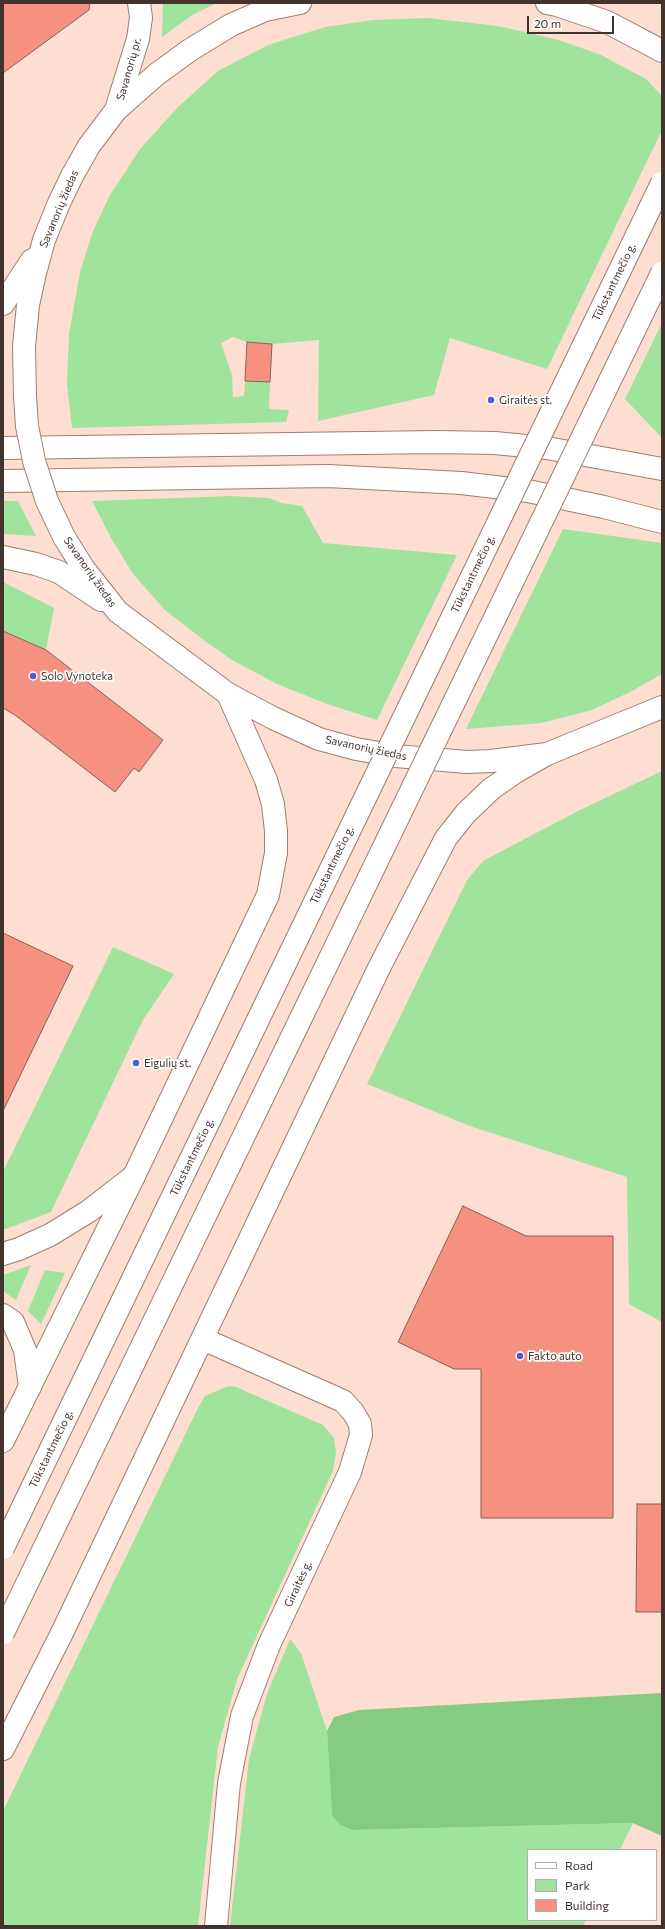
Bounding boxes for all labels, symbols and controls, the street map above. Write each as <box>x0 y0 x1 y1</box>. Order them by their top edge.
scale bar <box>529 8 616 34</box>
text: 20 m <box>534 16 561 30</box>
street label: Savanorių pr. <box>114 36 144 102</box>
street label: Savanorių žiedas <box>37 168 81 250</box>
street label: Tūkstantmečio g. <box>589 241 639 323</box>
place label: Giraitės st. <box>499 393 552 407</box>
marker: Giraitės st. <box>486 395 496 405</box>
street label: Tūkstantmečio g. <box>448 533 498 615</box>
street label: Savanorių žiedas <box>61 534 119 610</box>
place label: Solo Vynoteka <box>41 669 113 683</box>
marker: Solo Vynoteka <box>28 671 38 681</box>
street label: Savanorių žiedas <box>324 733 408 763</box>
street label: Tūkstantmečio g. <box>307 824 357 906</box>
place label: Eigulių st. <box>144 1056 191 1070</box>
marker: Eigulių st. <box>131 1058 141 1068</box>
street label: Tūkstantmečio g. <box>167 1116 217 1198</box>
place label: Fakto auto <box>528 1349 582 1363</box>
marker: Fakto auto <box>515 1351 525 1361</box>
street label: Tūkstantmečio g. <box>26 1408 76 1490</box>
street label: Giraitės g. <box>282 1559 314 1609</box>
legend <box>527 1849 657 1921</box>
text: Road <box>565 1858 593 1872</box>
text: Park <box>565 1878 590 1892</box>
text: Building <box>565 1898 609 1912</box>

